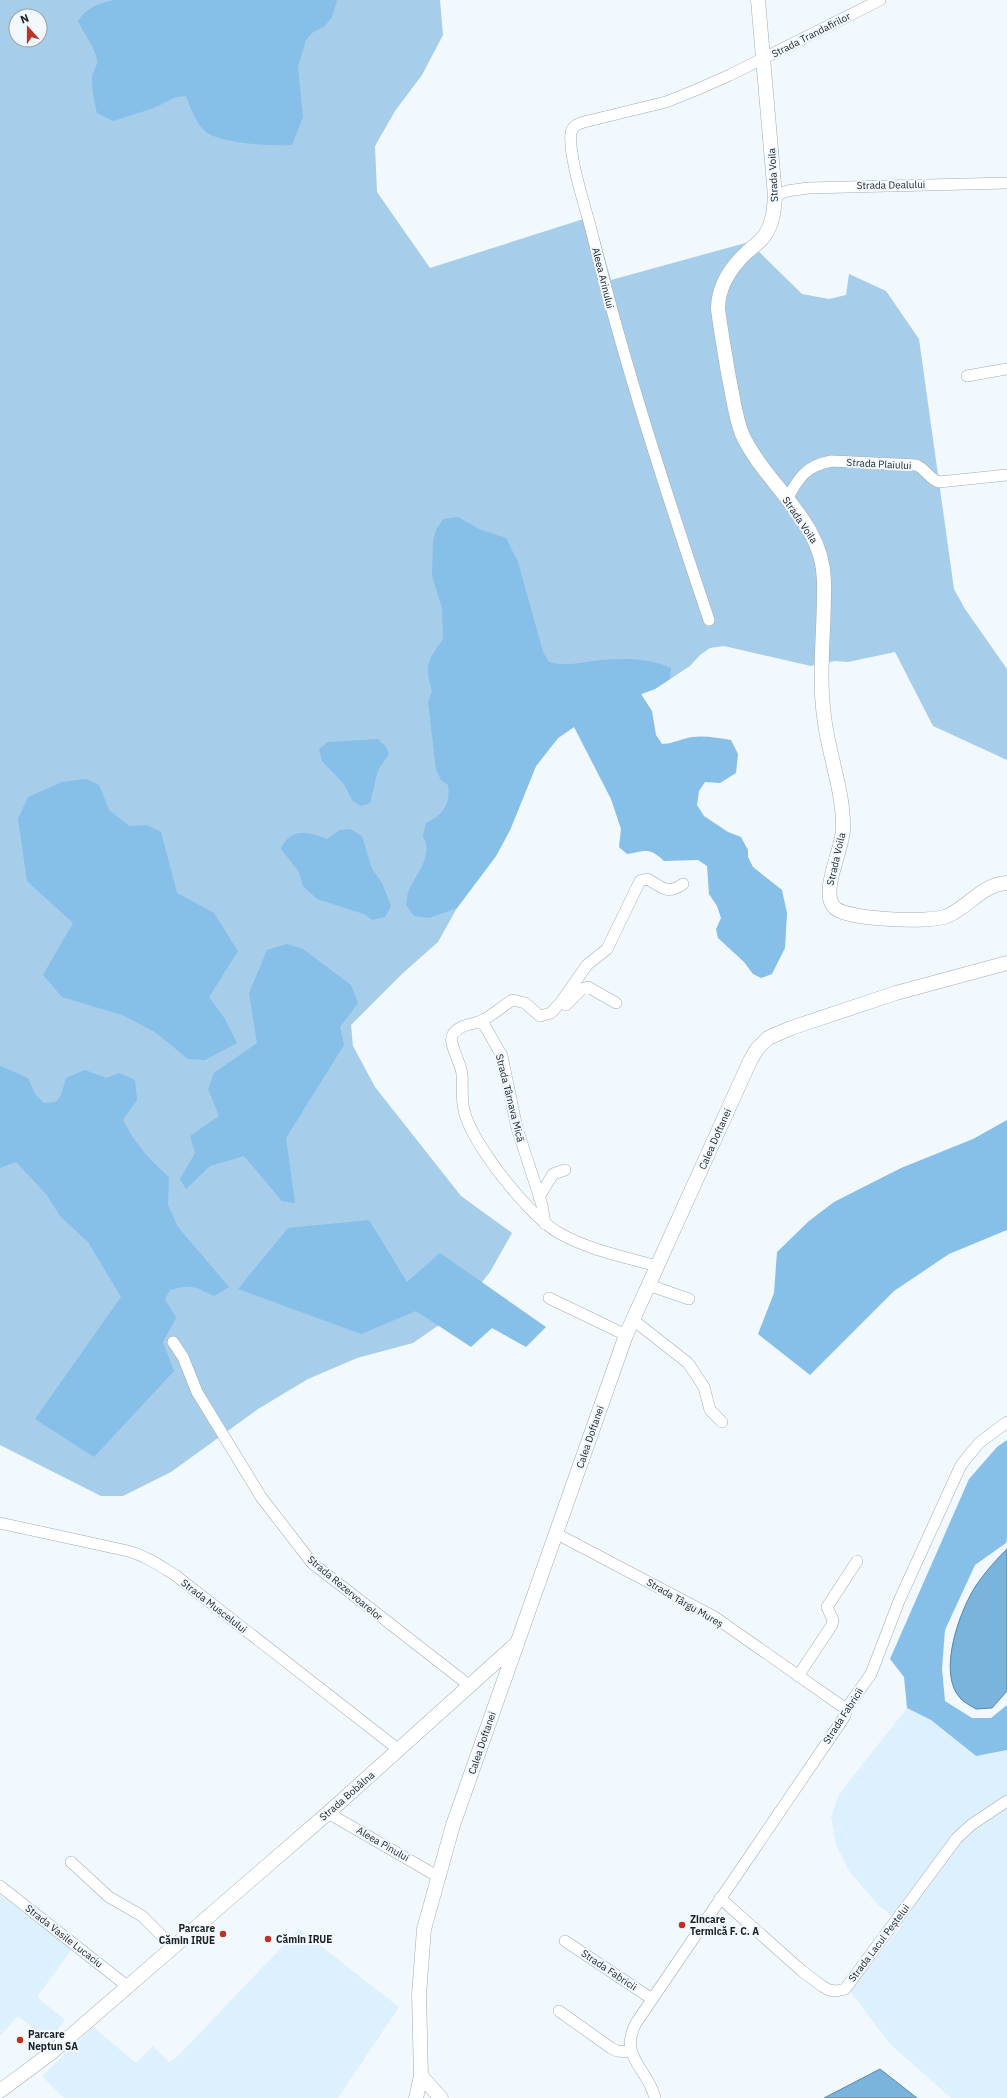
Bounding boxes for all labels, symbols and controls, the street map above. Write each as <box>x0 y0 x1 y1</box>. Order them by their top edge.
north arrow <box>8 8 48 48</box>
street label: Strada Trandafirilor <box>769 9 853 60</box>
text: N <box>18 11 31 27</box>
street label: Strada Voila <box>765 147 781 202</box>
street label: Strada Dealului <box>857 178 925 192</box>
street label: Aleea Arinului <box>589 246 617 310</box>
street label: Strada Plaiului <box>846 456 912 472</box>
street label: Strada Voila <box>780 494 821 546</box>
street label: Strada Voila <box>824 831 849 887</box>
street label: Strada Târnava Mică <box>493 1053 527 1144</box>
street label: Calea Doftanei <box>696 1106 734 1172</box>
street label: Calea Doftanei <box>573 1404 607 1470</box>
street label: Strada Rezervoarelor <box>305 1553 385 1623</box>
street label: Strada Muscelului <box>178 1576 250 1636</box>
street label: Strada Târgu Mureș <box>644 1576 726 1630</box>
street label: Strada Fabricii <box>820 1685 866 1747</box>
street label: Calea Doftanei <box>465 1710 499 1776</box>
street label: Strada Bobâlna <box>317 1768 378 1823</box>
street label: Aleea Pinului <box>354 1824 412 1864</box>
street label: Strada Vasile Lucaciu <box>23 1902 105 1970</box>
street label: Strada Lacul Peștelui <box>846 1902 912 1984</box>
place label: Zincare Termică F. C. A <box>690 1913 759 1938</box>
marker: Zincare Termică F. C. A <box>677 1920 687 1930</box>
place label: Parcare Cămin IRUE <box>159 1922 215 1947</box>
marker: Parcare Cămin IRUE <box>218 1929 228 1939</box>
place label: Cămin IRUE <box>276 1933 332 1946</box>
marker: Cămin IRUE <box>263 1934 273 1944</box>
street label: Strada Fabricii <box>579 1947 639 1993</box>
place label: Parcare Neptun SA <box>28 2028 78 2053</box>
marker: Parcare Neptun SA <box>15 2035 25 2045</box>

